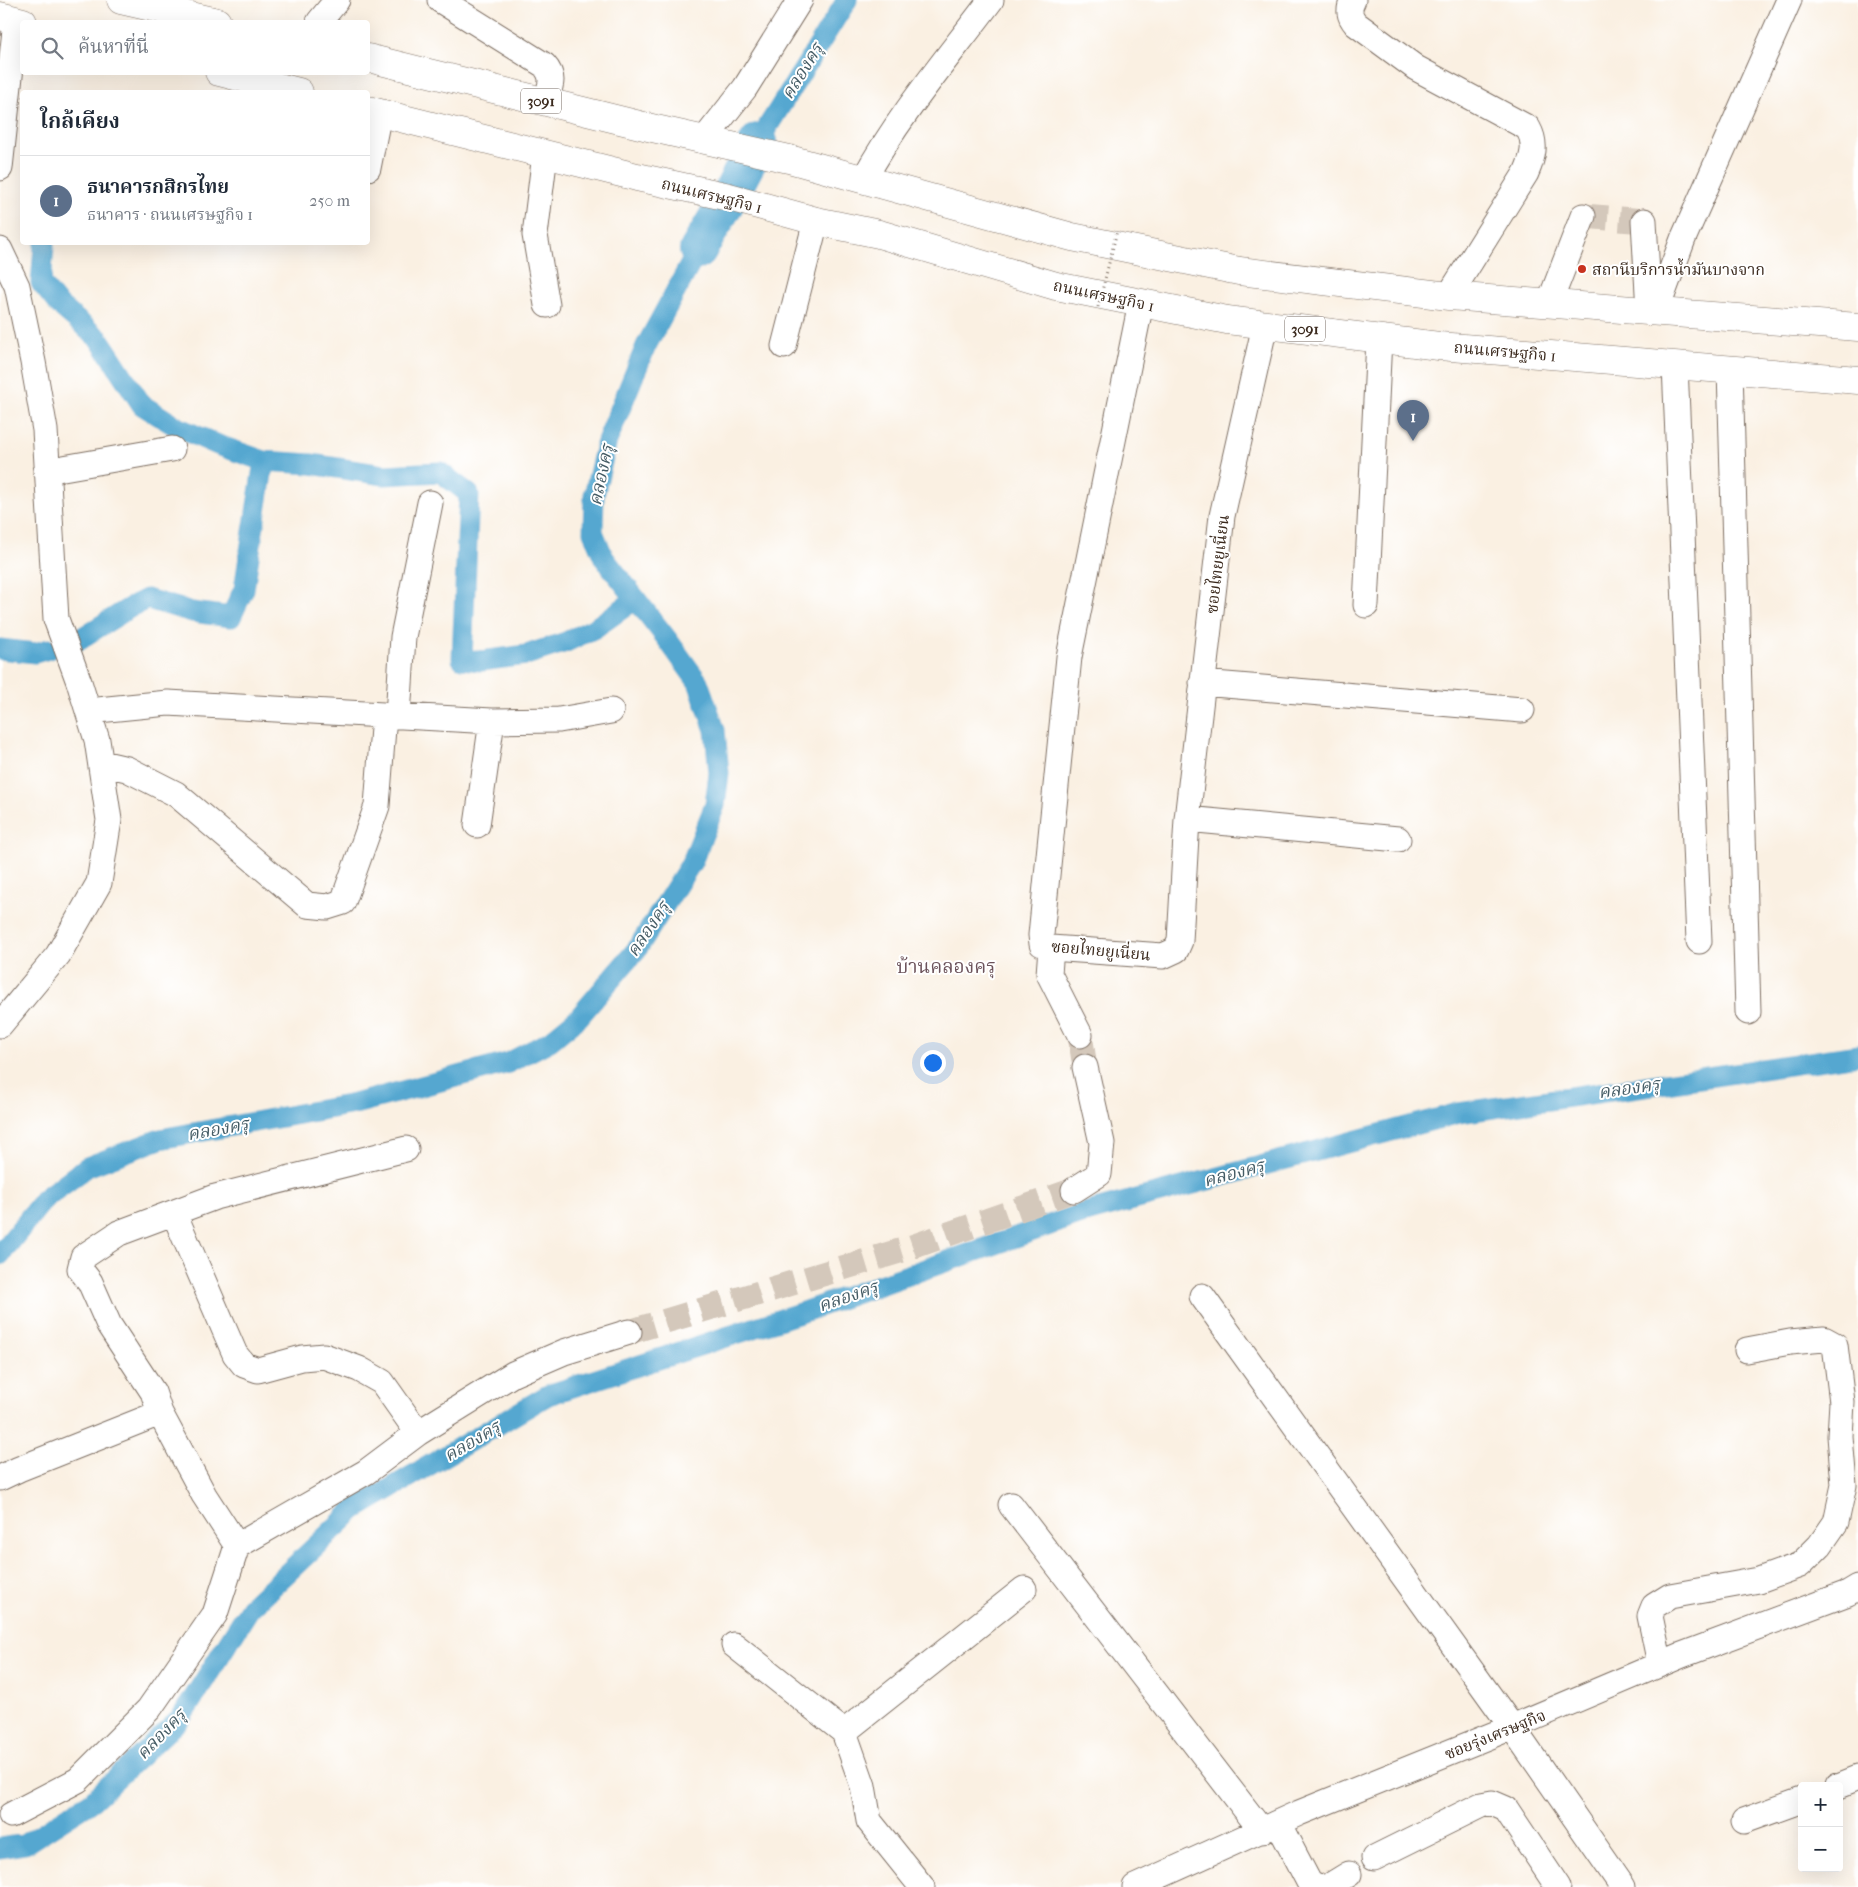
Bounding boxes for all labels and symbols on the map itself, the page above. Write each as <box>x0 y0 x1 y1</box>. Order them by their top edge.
water label: คลองครุ <box>777 38 830 104</box>
road number: 3091 <box>521 88 561 114</box>
street label: ถนนเศรษฐกิจ 1 <box>660 174 764 217</box>
place label: สถานีบริการน้ำมันบางจาก <box>1592 258 1765 279</box>
marker: สถานีบริการน้ำมันบางจาก <box>1576 263 1588 275</box>
street label: ถนนเศรษฐกิจ 1 <box>1052 275 1156 315</box>
road number: 3091 <box>1285 316 1325 342</box>
street label: ถนนเศรษฐกิจ 1 <box>1453 338 1557 365</box>
pin: 1 <box>1397 400 1429 441</box>
water label: คลองครุ <box>585 441 620 508</box>
street label: ซอยไทยยูเนี่ยน <box>1200 513 1234 615</box>
water label: คลองครุ <box>622 896 676 961</box>
street label: ซอยไทยยูเนี่ยน <box>1050 935 1152 965</box>
district label: บ้านคลองครุ <box>896 956 996 979</box>
your location <box>920 1050 946 1076</box>
water label: คลองครุ <box>1597 1073 1663 1104</box>
water label: คลองครุ <box>186 1113 253 1146</box>
water label: คลองครุ <box>1201 1155 1269 1193</box>
water label: คลองครุ <box>815 1276 883 1317</box>
water label: คลองครุ <box>440 1415 507 1467</box>
water label: คลองครุ <box>132 1703 193 1765</box>
street label: ซอยรุ่งเศรษฐกิจ <box>1442 1706 1549 1765</box>

